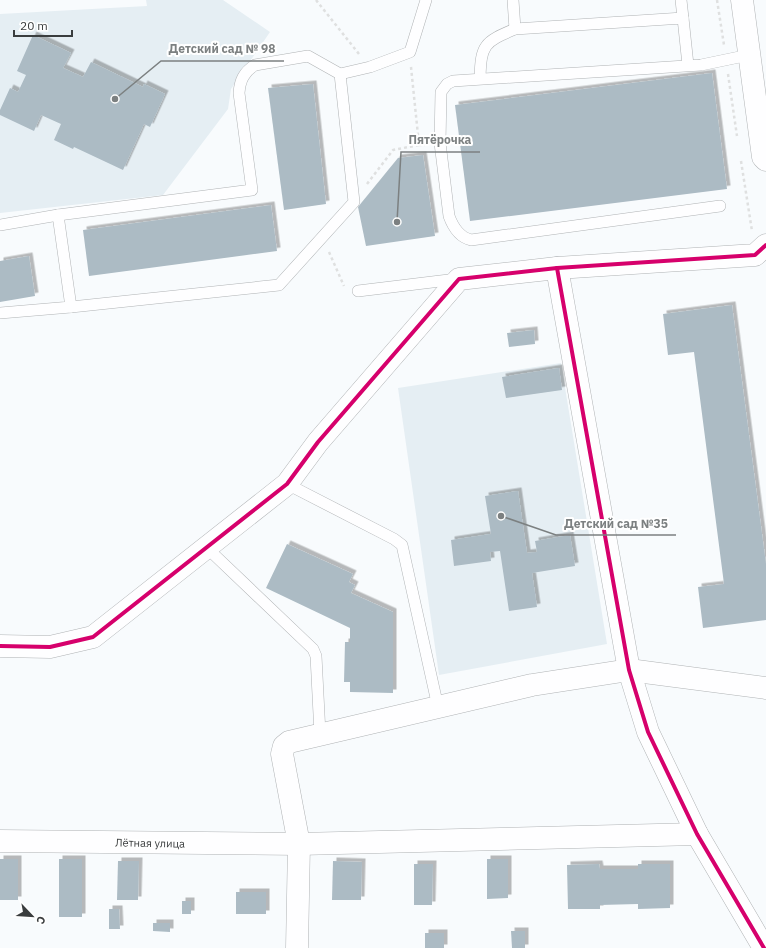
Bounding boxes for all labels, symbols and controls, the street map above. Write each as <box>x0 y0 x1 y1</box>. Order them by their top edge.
scale bar <box>14 12 72 38</box>
text: 20 m <box>20 18 48 33</box>
callout: Детский сад № 98 <box>161 37 284 61</box>
text: Детский сад № 98 <box>169 41 275 56</box>
callout: Пятёрочка <box>401 128 480 152</box>
text: Пятёрочка <box>409 132 472 147</box>
callout: Детский сад №35 <box>556 511 676 535</box>
text: Детский сад №35 <box>564 516 668 531</box>
street label: Лётная улица <box>115 835 185 851</box>
north arrow <box>12 896 52 936</box>
text: С <box>33 914 49 926</box>

